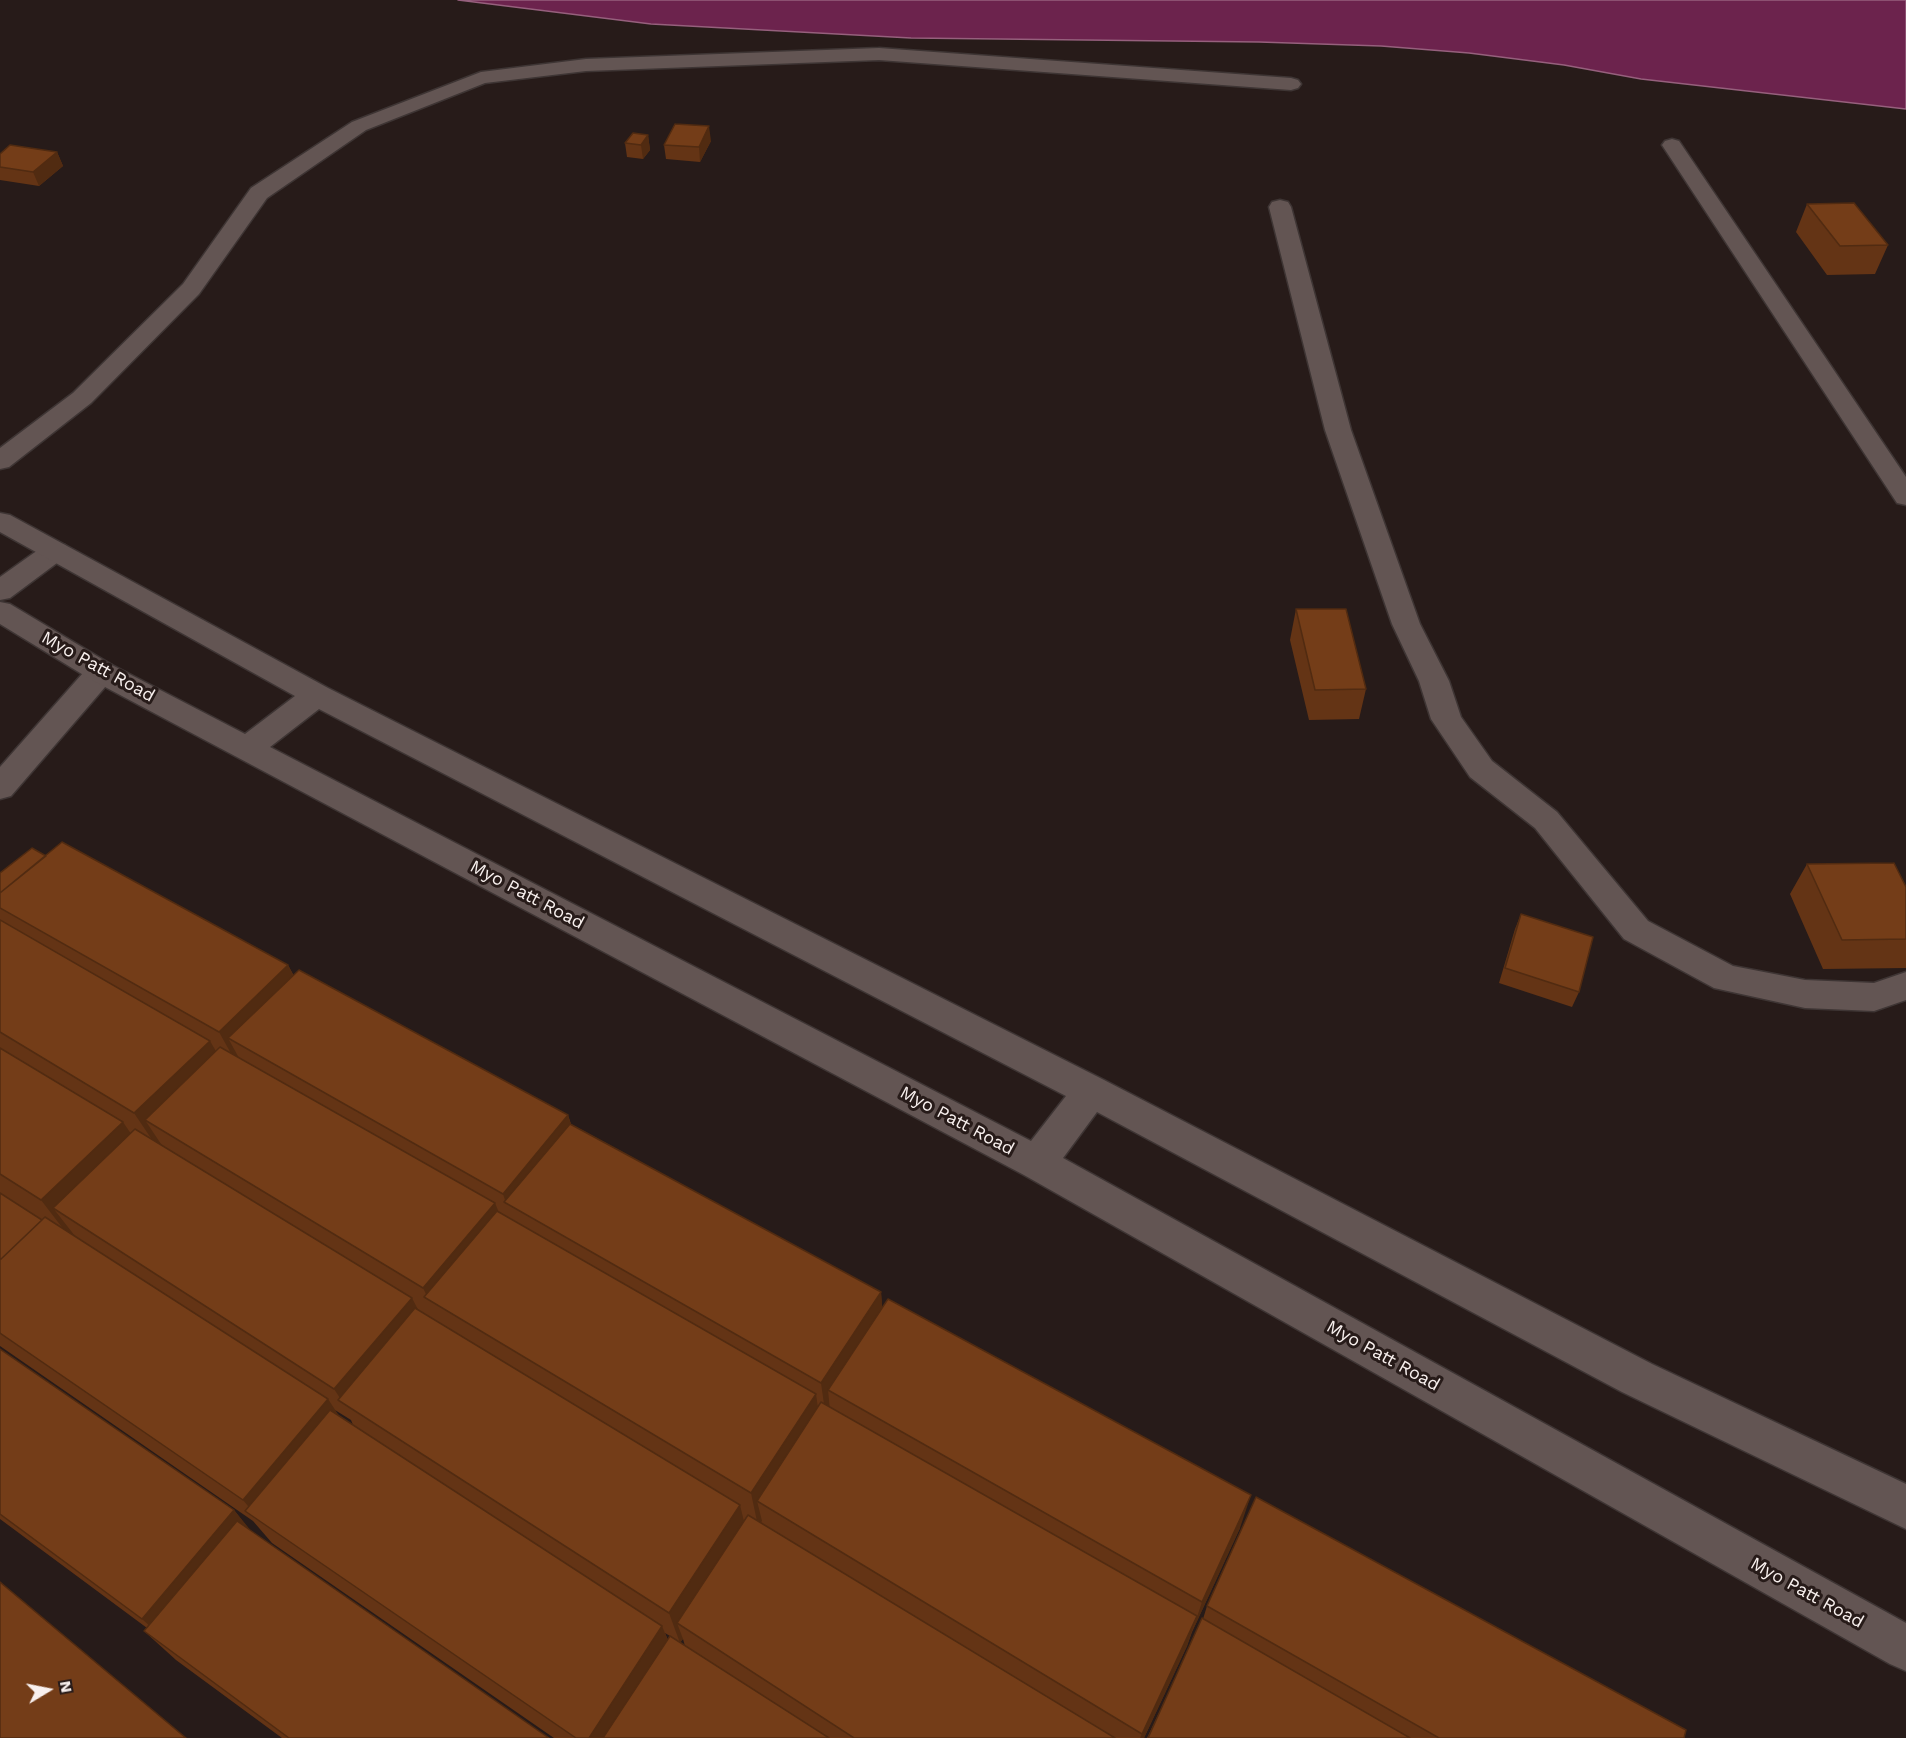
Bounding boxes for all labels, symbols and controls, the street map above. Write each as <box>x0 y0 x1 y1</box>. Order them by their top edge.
street label: Myo Patt Road <box>37 627 159 707</box>
street label: Myo Patt Road <box>466 856 588 934</box>
street label: Myo Patt Road <box>896 1082 1018 1160</box>
street label: Myo Patt Road <box>1322 1316 1444 1396</box>
street label: Myo Patt Road <box>1746 1553 1868 1633</box>
north arrow <box>18 1660 78 1720</box>
text: N <box>56 1679 77 1694</box>

